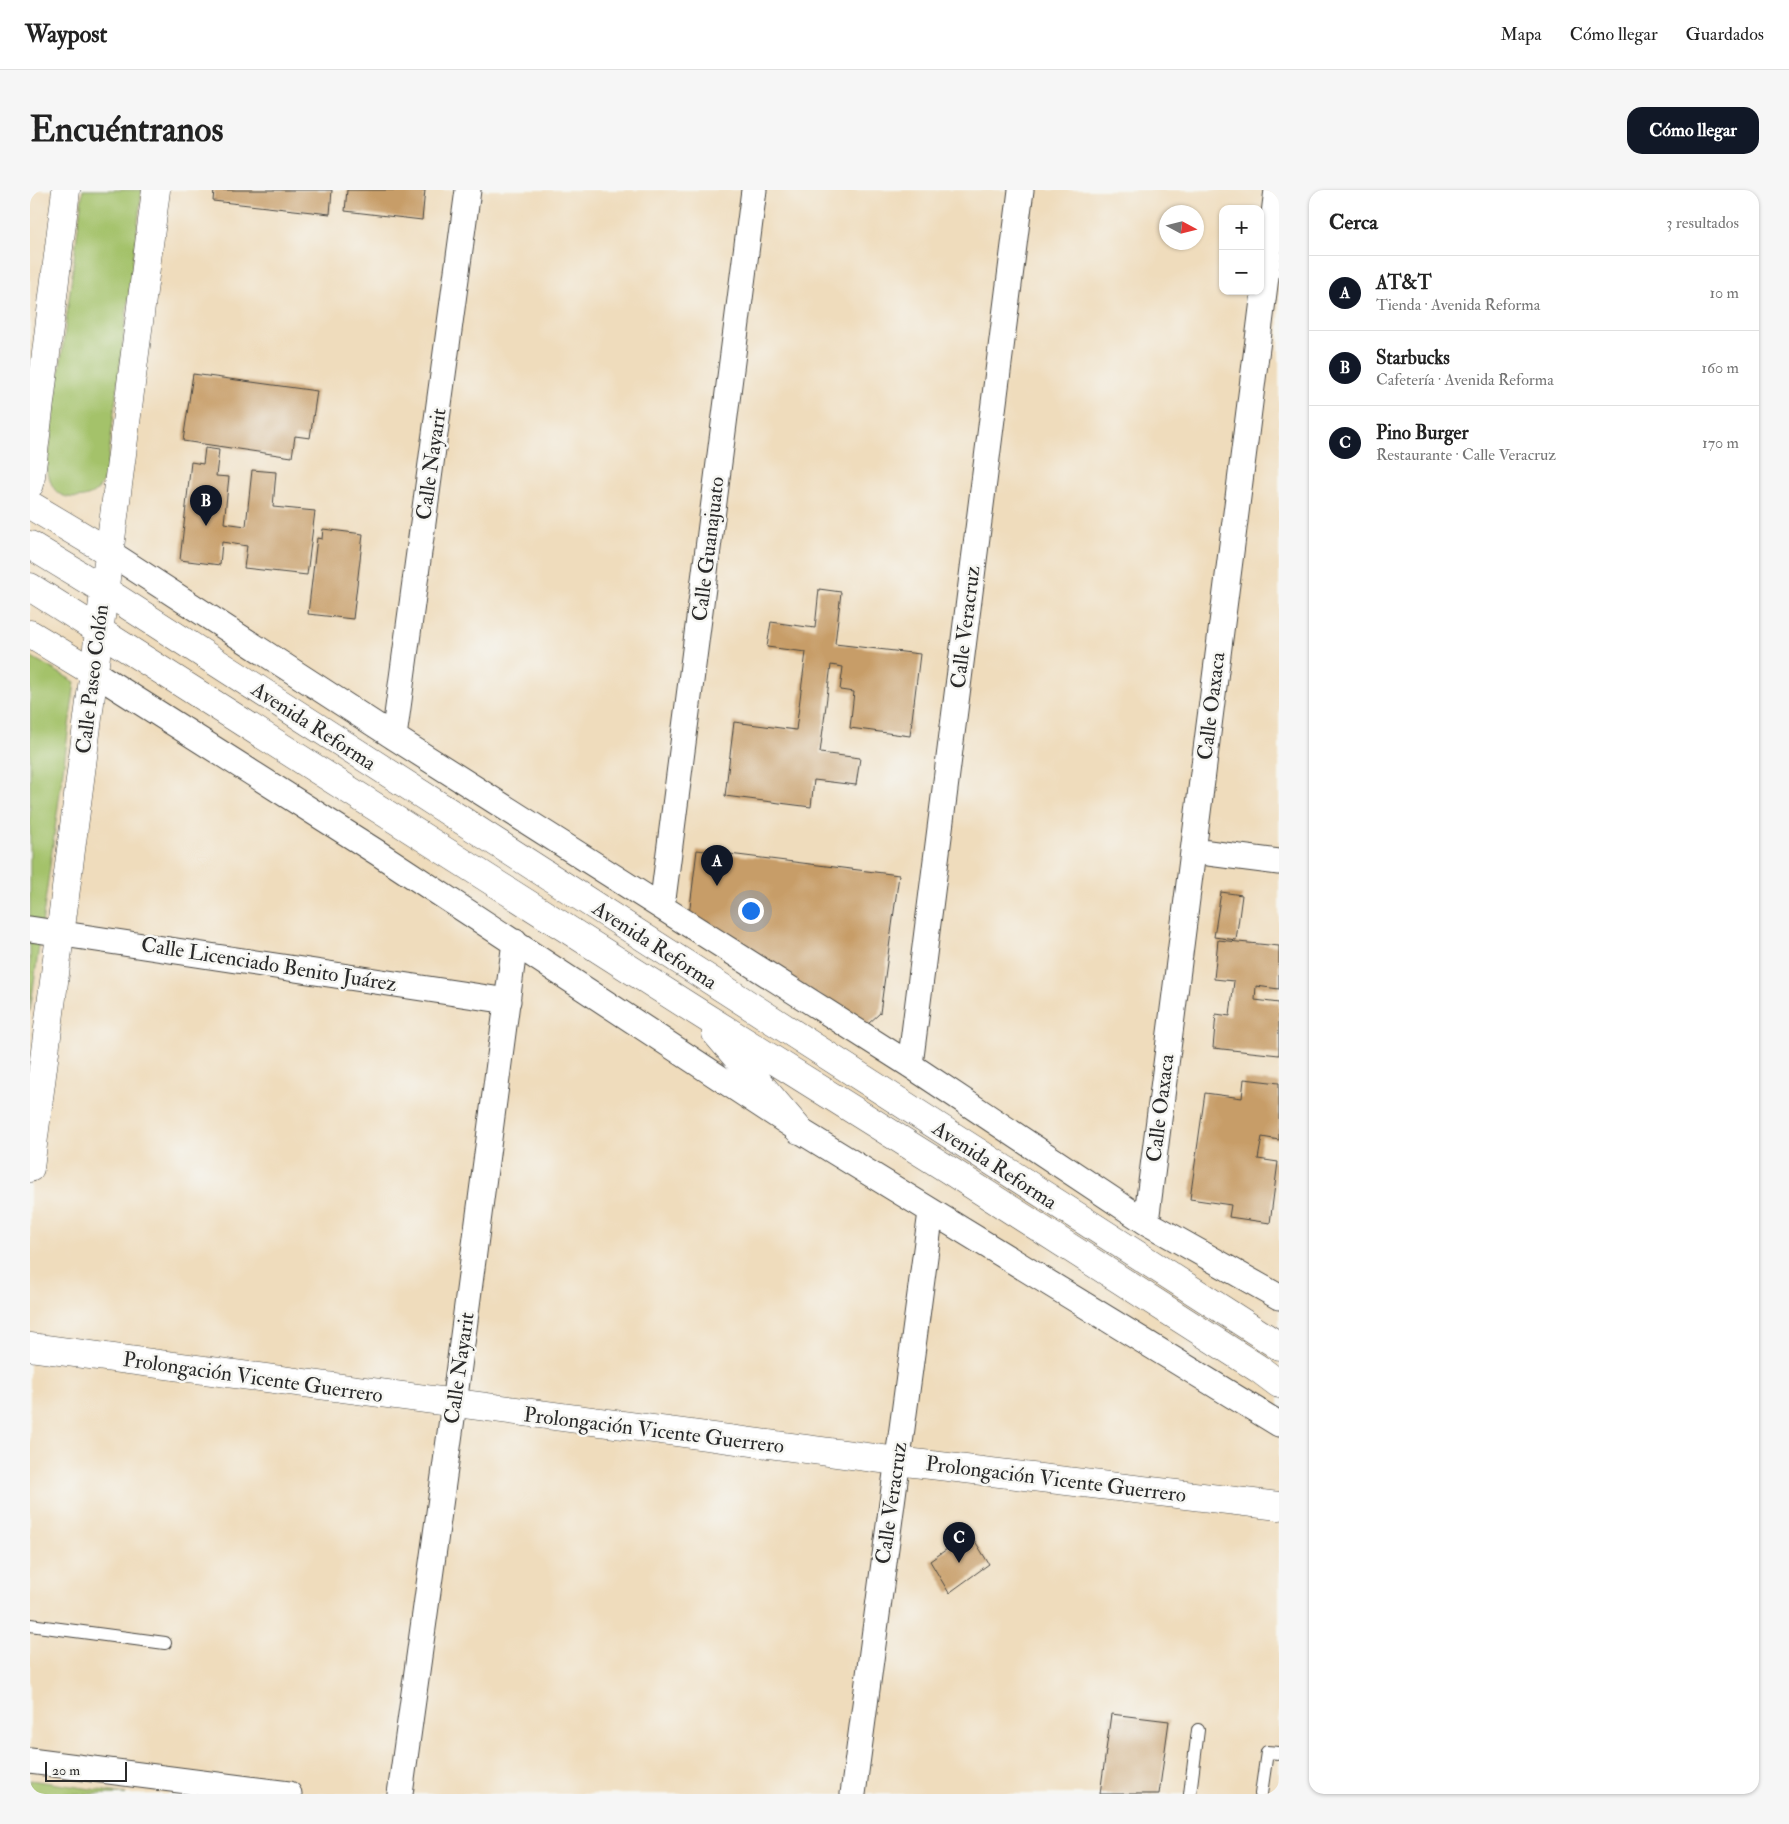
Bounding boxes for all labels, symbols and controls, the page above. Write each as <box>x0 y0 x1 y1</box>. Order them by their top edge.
text: Waypost <box>25 19 107 50</box>
text: Mapa <box>1501 23 1542 46</box>
text: Cómo llegar <box>1570 23 1658 46</box>
text: Guardados <box>1686 23 1764 46</box>
button: Cómo llegar <box>1627 107 1759 154</box>
text: Encuéntranos <box>30 108 223 152</box>
north arrow <box>1159 205 1204 250</box>
map controls <box>1219 205 1264 295</box>
button: + <box>1219 205 1264 250</box>
text: Cerca <box>1329 209 1378 236</box>
text: 3 resultados <box>1666 213 1739 233</box>
button: − <box>1219 250 1264 295</box>
text: AT&T <box>1376 271 1432 295</box>
text: A <box>1340 283 1350 303</box>
text: 10 m <box>1709 283 1739 303</box>
text: Tienda · Avenida Reforma <box>1376 295 1540 315</box>
text: Starbucks <box>1376 346 1450 370</box>
text: B <box>1340 358 1350 378</box>
text: 160 m <box>1701 358 1739 378</box>
text: Cafetería · Avenida Reforma <box>1376 370 1554 390</box>
street label: Calle Nayarit <box>410 406 453 522</box>
text: Pino Burger <box>1376 421 1469 445</box>
text: C <box>1339 433 1351 453</box>
text: 170 m <box>1702 433 1739 453</box>
text: Restaurante · Calle Veracruz <box>1376 445 1556 465</box>
street label: Calle Guanajuato <box>686 475 731 623</box>
pin: B <box>190 485 222 526</box>
street label: Calle Veracruz <box>945 564 986 690</box>
street label: Calle Paseo Colón <box>70 603 115 755</box>
street label: Calle Oaxaca <box>1191 650 1232 762</box>
street label: Avenida Reforma <box>245 676 382 777</box>
pin: A <box>701 845 733 886</box>
street label: Avenida Reforma <box>586 895 723 996</box>
your location <box>738 898 764 924</box>
street label: Calle Licenciado Benito Juárez <box>139 931 399 998</box>
street label: Calle Oaxaca <box>1140 1052 1181 1164</box>
street label: Avenida Reforma <box>926 1115 1063 1216</box>
street label: Calle Nayarit <box>438 1310 481 1426</box>
street label: Prolongación Vicente Guerrero <box>121 1346 385 1409</box>
street label: Prolongación Vicente Guerrero <box>522 1401 786 1460</box>
street label: Calle Veracruz <box>870 1440 913 1566</box>
street label: Prolongación Vicente Guerrero <box>924 1450 1188 1509</box>
pin: C <box>943 1522 975 1563</box>
scale bar <box>45 1759 128 1782</box>
text: 20 m <box>52 1762 80 1779</box>

